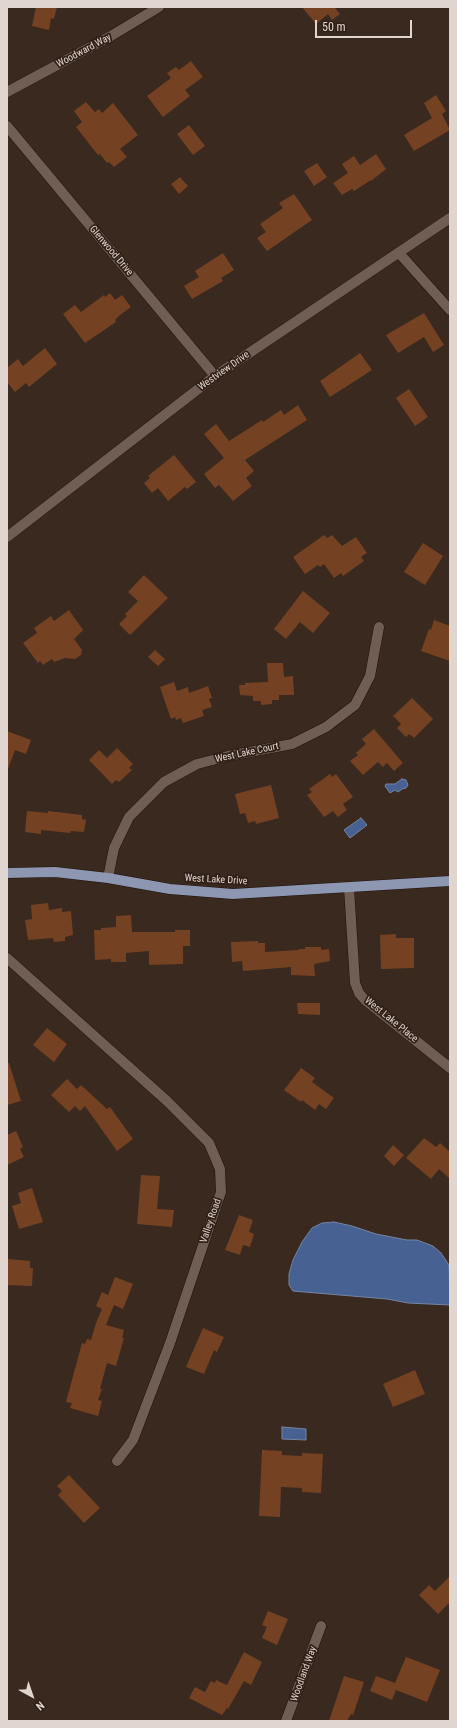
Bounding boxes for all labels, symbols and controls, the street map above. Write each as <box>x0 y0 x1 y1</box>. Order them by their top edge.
scale bar <box>317 12 414 38</box>
text: 50 m <box>322 20 346 34</box>
street label: Woodward Way <box>55 32 113 70</box>
street label: Glenwood Drive <box>87 224 135 278</box>
street label: Westview Drive <box>196 349 252 393</box>
street label: West Lake Court <box>214 740 280 766</box>
street label: West Lake Drive <box>184 872 248 888</box>
street label: West Lake Place <box>362 995 420 1045</box>
street label: Valley Road <box>198 1197 224 1245</box>
street label: Woodland Way <box>288 1645 320 1703</box>
north arrow <box>12 1676 52 1716</box>
text: N <box>33 1698 47 1713</box>

